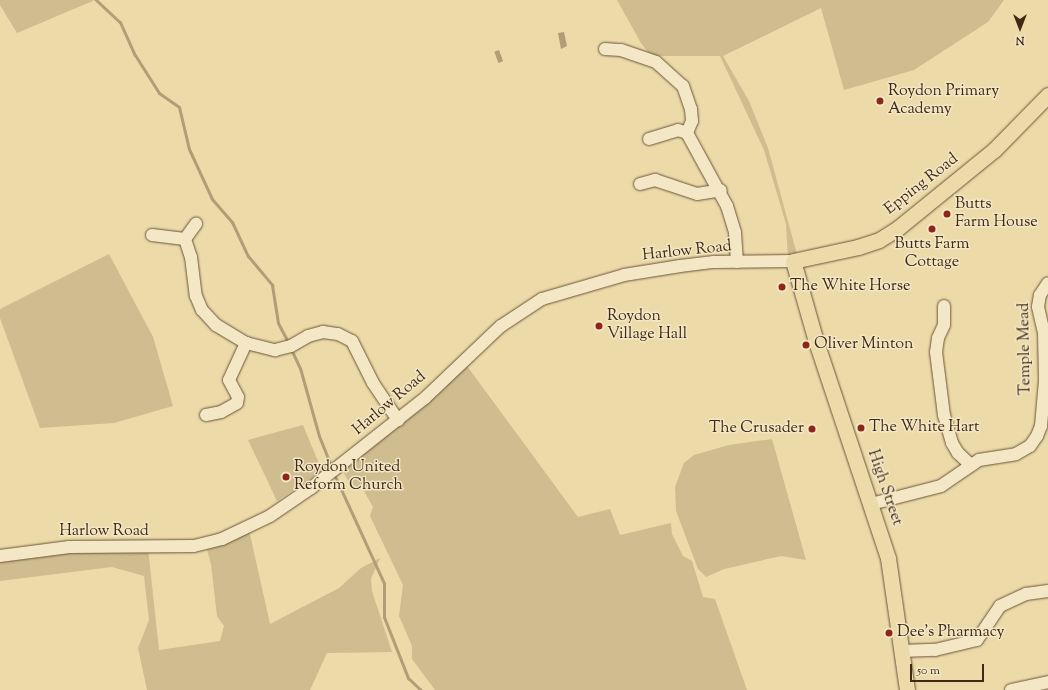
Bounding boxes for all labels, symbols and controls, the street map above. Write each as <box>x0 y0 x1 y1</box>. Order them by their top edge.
north arrow <box>1000 8 1040 48</box>
text: N <box>1016 32 1024 48</box>
place label: Roydon Primary Academy <box>888 82 999 120</box>
marker: Roydon Primary Academy <box>875 96 885 106</box>
street label: Epping Road <box>881 150 963 220</box>
place label: Butts Farm House <box>955 195 1038 233</box>
marker: Butts Farm House <box>942 209 952 219</box>
marker: Butts Farm Cottage <box>927 224 937 234</box>
place label: Butts Farm Cottage <box>895 235 969 273</box>
street label: Harlow Road <box>641 238 733 266</box>
place label: The White Horse <box>790 277 910 297</box>
marker: The White Horse <box>777 282 787 292</box>
street label: Temple Mead <box>1016 303 1036 395</box>
place label: Roydon Village Hall <box>607 307 687 345</box>
marker: Roydon Village Hall <box>594 321 604 331</box>
place label: Oliver Minton <box>814 335 914 355</box>
marker: Oliver Minton <box>801 340 811 350</box>
street label: Harlow Road <box>349 368 431 440</box>
place label: The White Hart <box>869 418 980 438</box>
place label: The Crusader <box>709 419 804 439</box>
marker: The White Hart <box>856 423 866 433</box>
marker: The Crusader <box>807 424 817 434</box>
street label: High Street <box>862 448 906 528</box>
place label: Roydon United Reform Church <box>294 458 403 496</box>
marker: Roydon United Reform Church <box>281 472 291 482</box>
street label: Harlow Road <box>59 522 149 542</box>
place label: Dee's Pharmacy <box>897 623 1004 643</box>
marker: Dee's Pharmacy <box>884 628 894 638</box>
scale bar <box>912 656 986 682</box>
text: 50 m <box>917 662 940 680</box>

